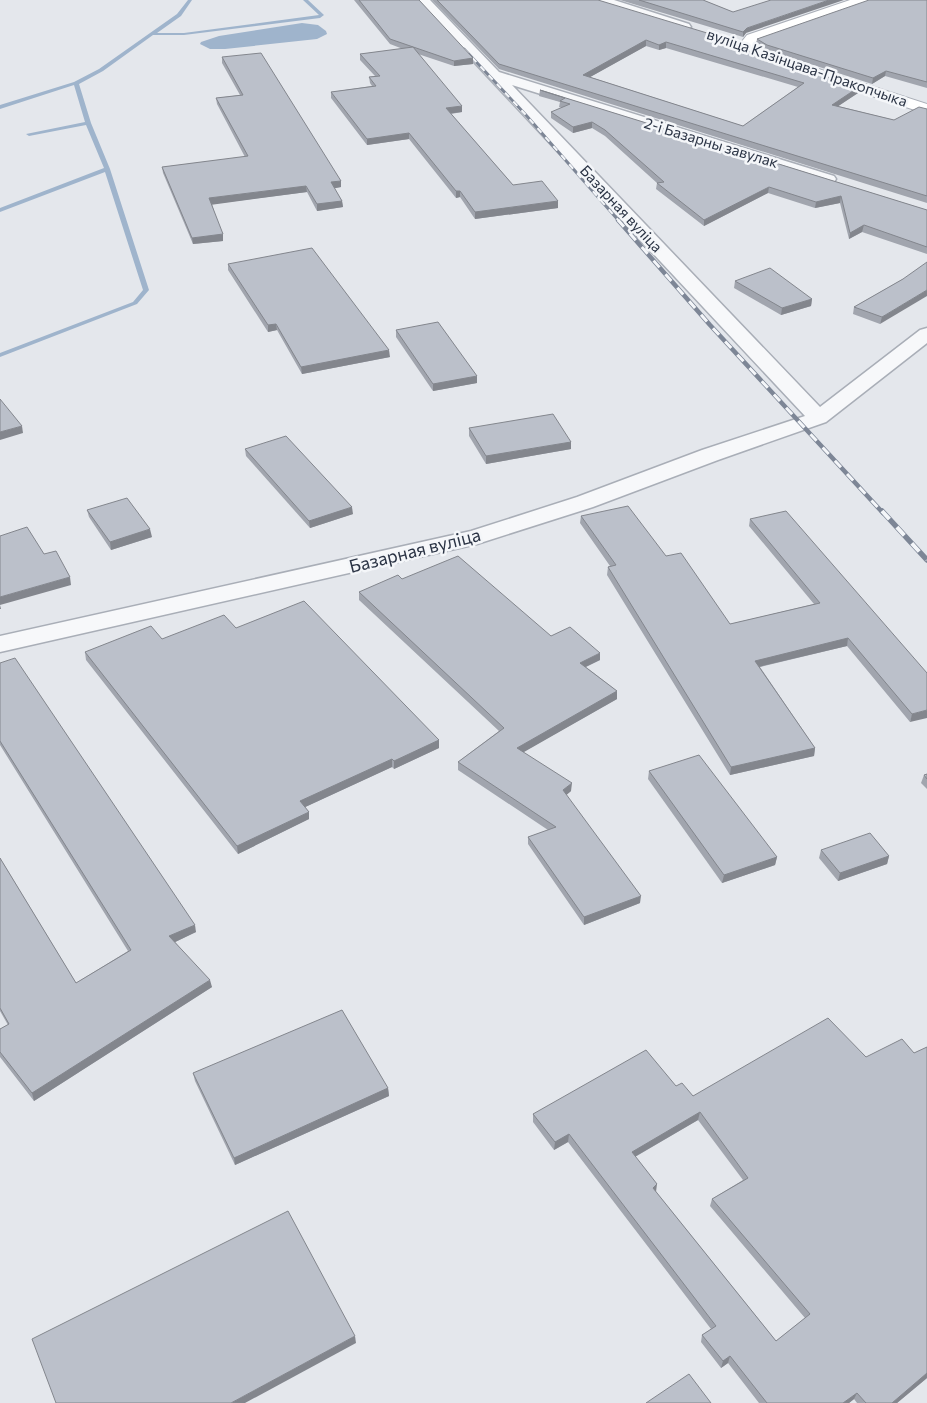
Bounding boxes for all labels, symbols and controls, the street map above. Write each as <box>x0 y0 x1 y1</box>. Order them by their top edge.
street label: вуліца Казінцава-Пракопчыка <box>705 24 910 110</box>
street label: 2-і Базарны завулак <box>642 113 781 171</box>
street label: Базарная вуліца <box>577 161 667 256</box>
street label: Базарная вуліца <box>347 523 483 577</box>

